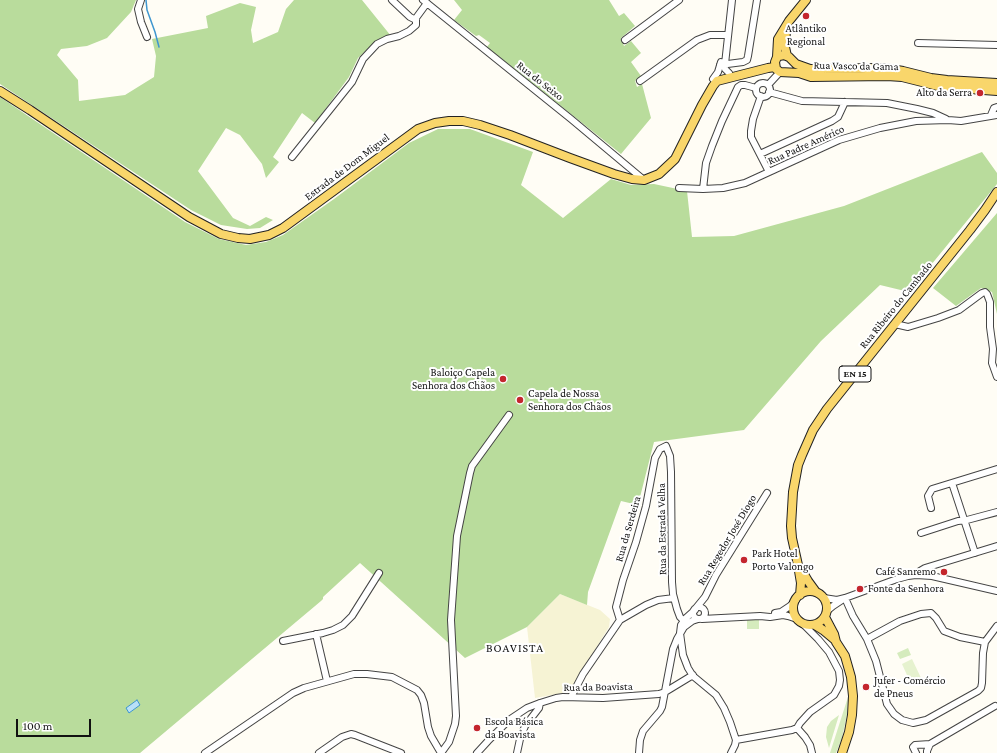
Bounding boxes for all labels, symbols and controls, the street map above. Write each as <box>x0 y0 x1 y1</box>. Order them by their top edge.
marker: Atlântiko Regional <box>801 11 811 21</box>
place label: Atlântiko Regional <box>786 22 826 48</box>
street label: Rua do Seixo <box>514 59 566 103</box>
street label: Rua Vasco da Gama <box>813 59 899 73</box>
place label: Alto da Serra <box>916 86 972 100</box>
marker: Alto da Serra <box>975 88 985 98</box>
street label: Rua Padre Américo <box>766 122 846 168</box>
street label: Estrada de Dom Miguel <box>302 131 392 203</box>
street label: Rua Ribeiro do Cambado <box>857 259 935 351</box>
place label: Baloiço Capela Senhora dos Chãos <box>412 366 495 392</box>
road number: EN 15 <box>839 366 871 382</box>
marker: Baloiço Capela Senhora dos Chãos <box>498 374 508 384</box>
place label: Capela de Nossa Senhora dos Chãos <box>528 387 611 413</box>
marker: Capela de Nossa Senhora dos Chãos <box>515 395 525 405</box>
street label: Rua da Estrada Velha <box>655 483 669 575</box>
street label: Rua Regedor José Diogo <box>695 492 759 588</box>
street label: Rua da Serdeira <box>612 495 644 563</box>
place label: Park Hotel Porto Valongo <box>752 547 814 573</box>
marker: Park Hotel Porto Valongo <box>739 555 749 565</box>
place label: Café Sanremo <box>875 565 936 579</box>
marker: Café Sanremo <box>939 567 949 577</box>
place label: Fonte da Senhora <box>868 582 944 596</box>
marker: Fonte da Senhora <box>855 584 865 594</box>
district label: BOAVISTA <box>486 641 544 655</box>
place label: Jufer - Comércio de Pneus <box>874 674 945 700</box>
street label: Rua da Boavista <box>563 680 633 694</box>
marker: Jufer - Comércio de Pneus <box>861 682 871 692</box>
scale bar <box>18 711 93 737</box>
place label: Escola Básica da Boavista <box>485 715 543 741</box>
text: 100 m <box>23 719 52 733</box>
marker: Escola Básica da Boavista <box>472 723 482 733</box>

